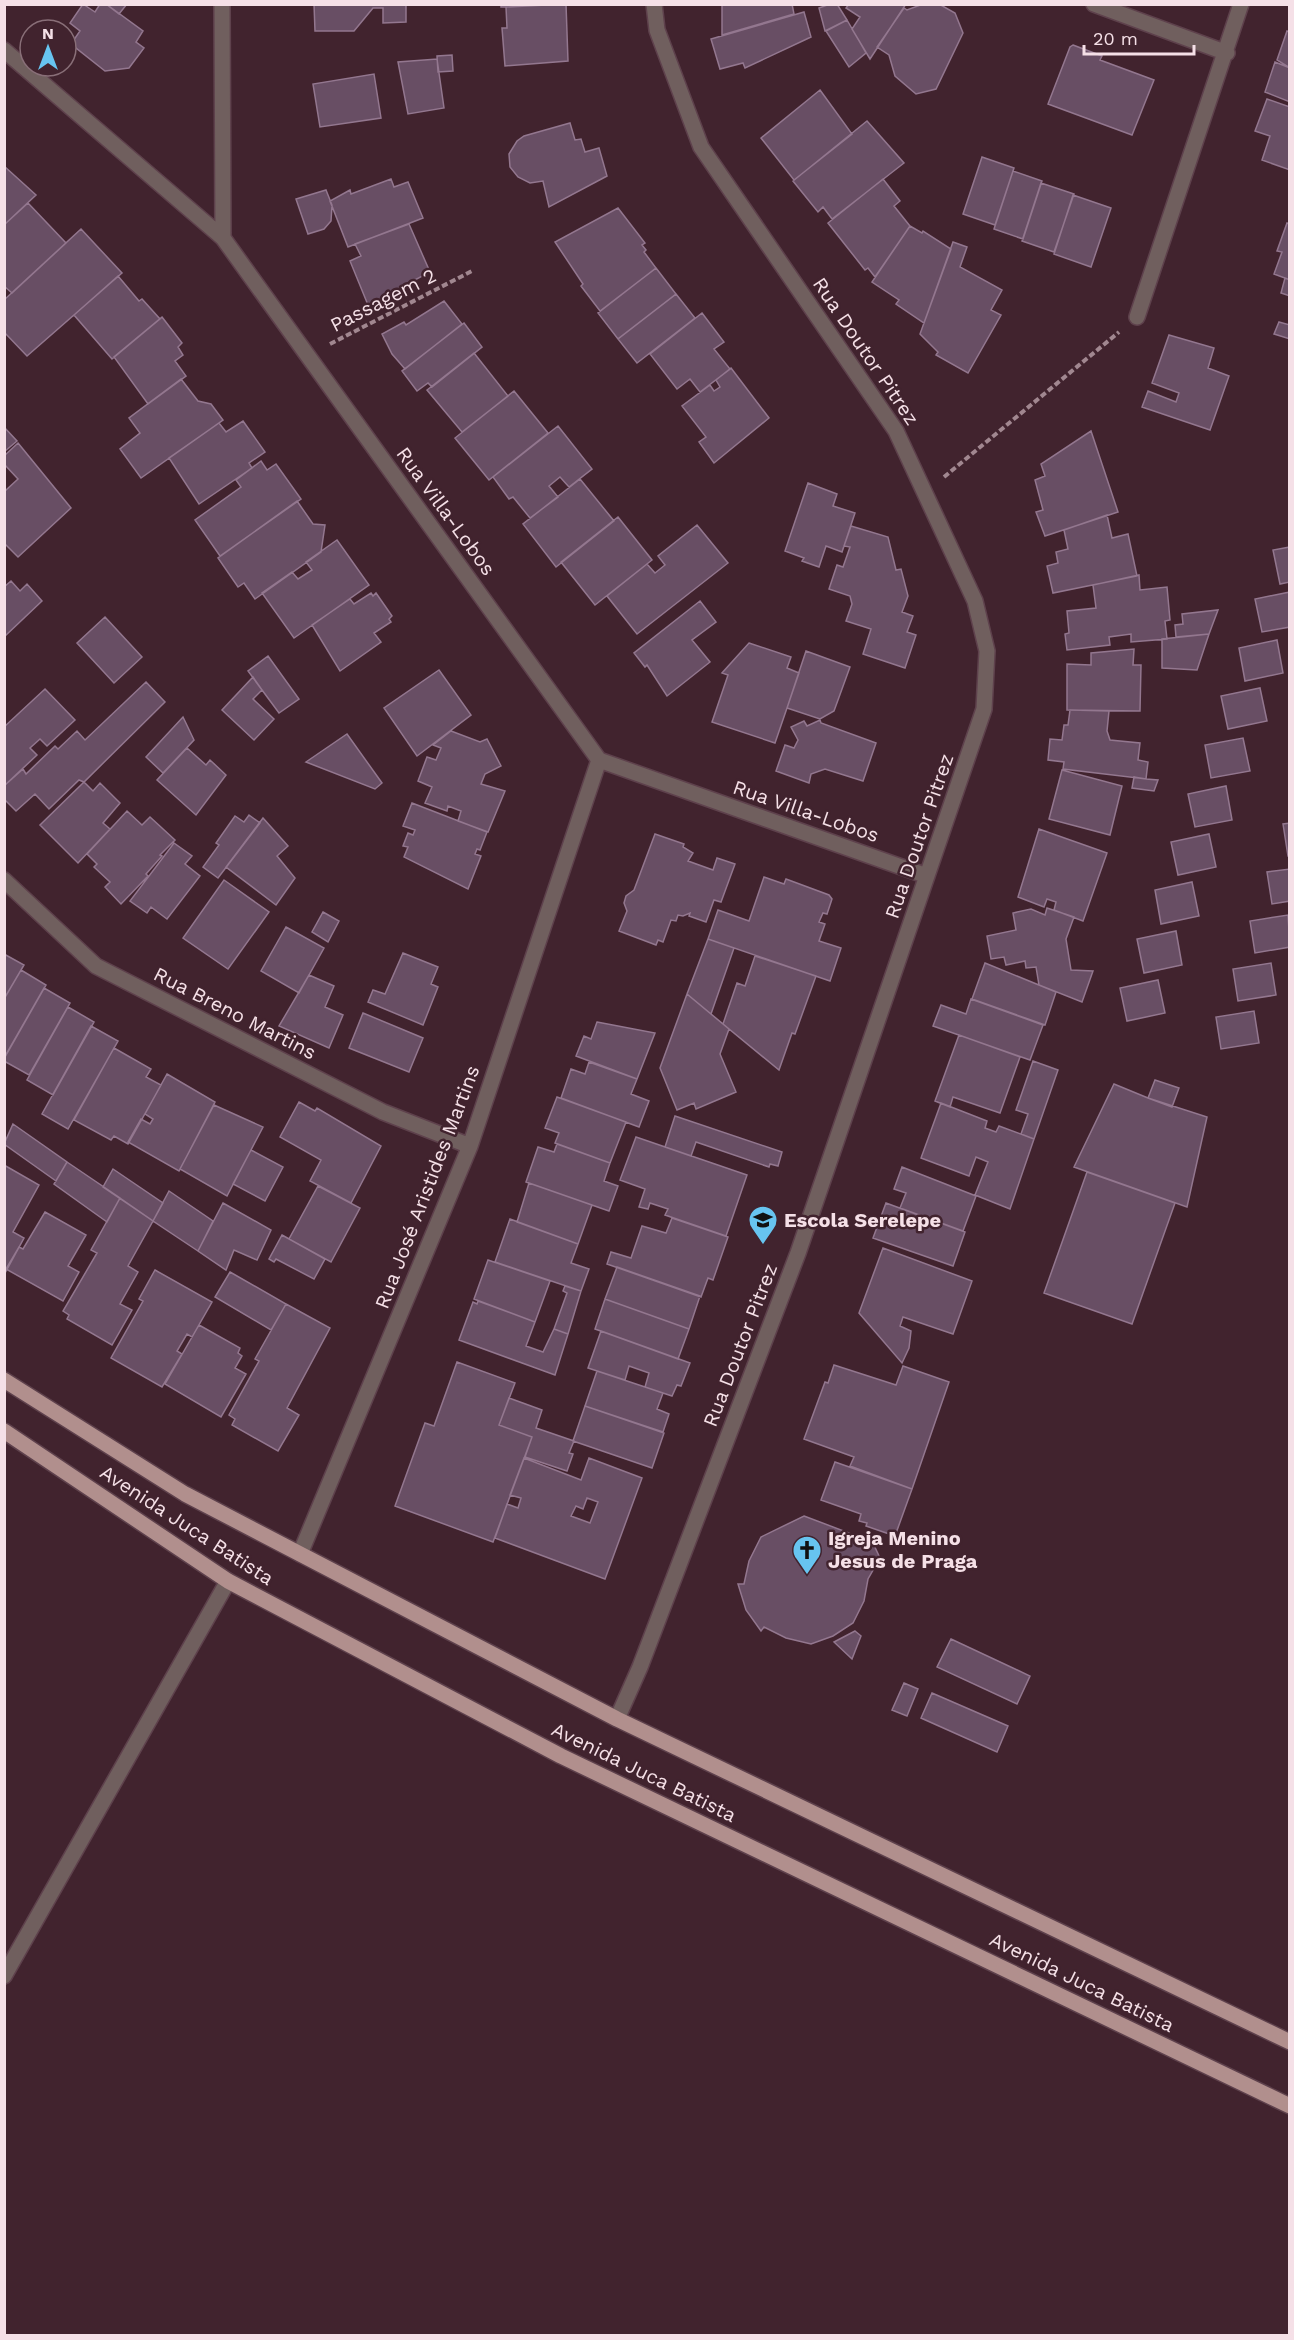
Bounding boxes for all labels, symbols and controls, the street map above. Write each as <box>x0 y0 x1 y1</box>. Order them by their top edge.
north arrow <box>18 18 78 78</box>
scale bar <box>1084 18 1194 56</box>
text: N <box>42 24 54 43</box>
text: 20 m <box>1093 28 1138 49</box>
street label: Passagem 2 <box>326 263 440 337</box>
street label: Rua Doutor Pitrez <box>808 273 924 429</box>
street label: Rua Villa-Lobos <box>391 442 501 580</box>
street label: Rua Doutor Pitrez <box>880 750 958 922</box>
street label: Rua Villa-Lobos <box>730 775 882 847</box>
street label: Rua Breno Martins <box>150 962 320 1064</box>
street label: Rua José Aristides Martins <box>369 1062 485 1312</box>
school or university icon: Escola Serelepe <box>747 1204 779 1246</box>
place label: Escola Serelepe <box>784 1208 941 1232</box>
street label: Rua Doutor Pitrez <box>698 1260 782 1430</box>
street label: Avenida Juca Batista <box>96 1460 278 1590</box>
place label: Igreja Menino Jesus de Praga <box>828 1526 978 1573</box>
church icon: Igreja Menino Jesus de Praga <box>791 1534 823 1576</box>
street label: Avenida Juca Batista <box>548 1717 740 1827</box>
street label: Avenida Juca Batista <box>986 1927 1178 2037</box>

